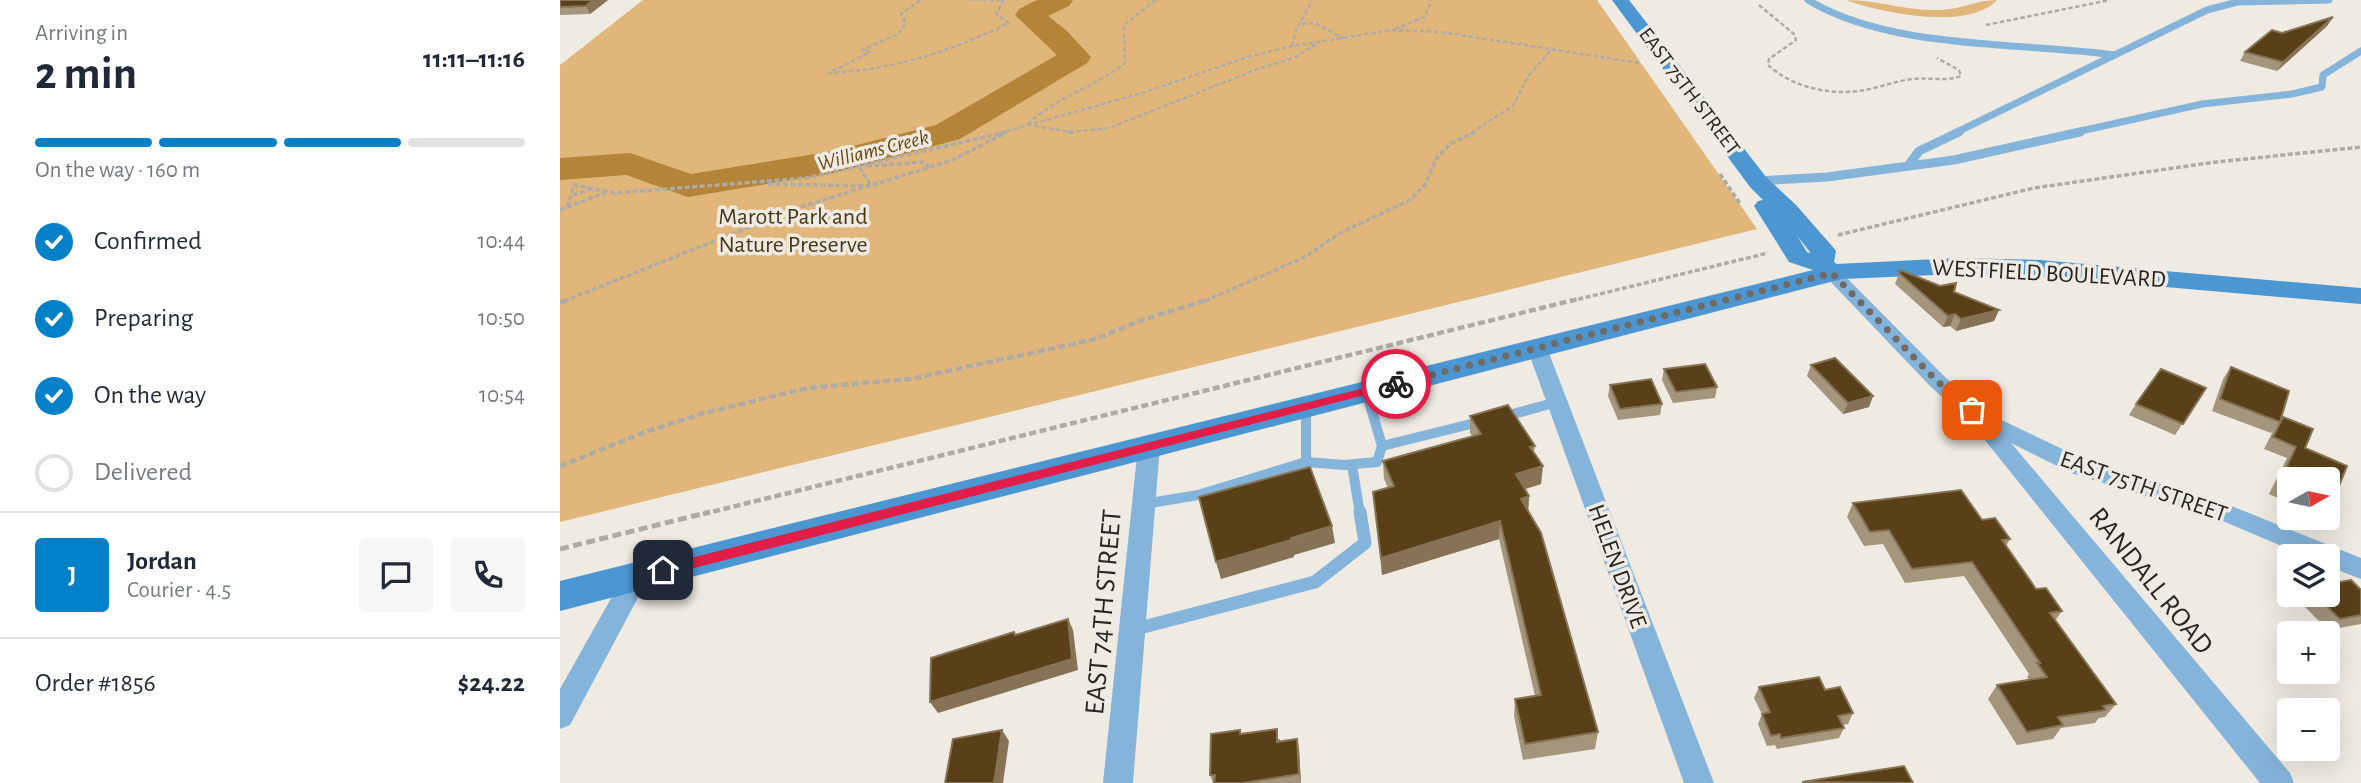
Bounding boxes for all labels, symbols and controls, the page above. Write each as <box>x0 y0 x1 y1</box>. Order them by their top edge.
text: Arriving in <box>35 22 128 45</box>
street label: EAST 75TH STREET <box>1635 24 1744 159</box>
text: 11:11–11:16 <box>423 46 525 72</box>
text: 2 min <box>35 51 137 97</box>
water label: Williams Creek <box>815 126 931 174</box>
text: On the way · 160 m <box>35 159 200 182</box>
park label: Marott Park and Nature Preserve <box>718 205 868 257</box>
icon: check <box>35 223 73 261</box>
text: Confirmed <box>94 228 202 254</box>
text: 10:44 <box>478 230 525 253</box>
street label: WESTFIELD BOULEVARD <box>1931 256 2166 292</box>
icon: check <box>35 300 73 338</box>
text: Preparing <box>94 305 193 331</box>
text: 10:50 <box>478 307 525 330</box>
courier <box>1361 349 1431 419</box>
icon: bike <box>1377 365 1415 403</box>
icon: check <box>35 377 73 415</box>
pin <box>1942 380 2002 440</box>
text: On the way <box>94 382 206 408</box>
text: 10:54 <box>479 384 525 407</box>
icon: bag <box>1953 391 1991 429</box>
street label: EAST 75TH STREET <box>2057 447 2231 527</box>
text: Delivered <box>94 459 192 485</box>
north arrow <box>2277 467 2340 530</box>
map controls <box>2277 467 2340 761</box>
street label: HELEN DRIVE <box>1584 501 1651 632</box>
street label: RANDALL ROAD <box>2083 503 2218 660</box>
street label: EAST 74TH STREET <box>1081 508 1127 716</box>
button: chat <box>359 538 433 612</box>
button: phone <box>451 538 525 612</box>
pin <box>633 540 693 600</box>
button: layers <box>2277 544 2340 607</box>
text: Jordan <box>127 548 197 574</box>
icon: home <box>644 551 682 589</box>
text: J <box>68 562 76 588</box>
text: Courier · 4.5 <box>127 579 231 602</box>
button: + <box>2277 621 2340 684</box>
text: Order #1856 <box>35 670 156 696</box>
text: $24.22 <box>458 670 525 696</box>
button: − <box>2277 698 2340 761</box>

